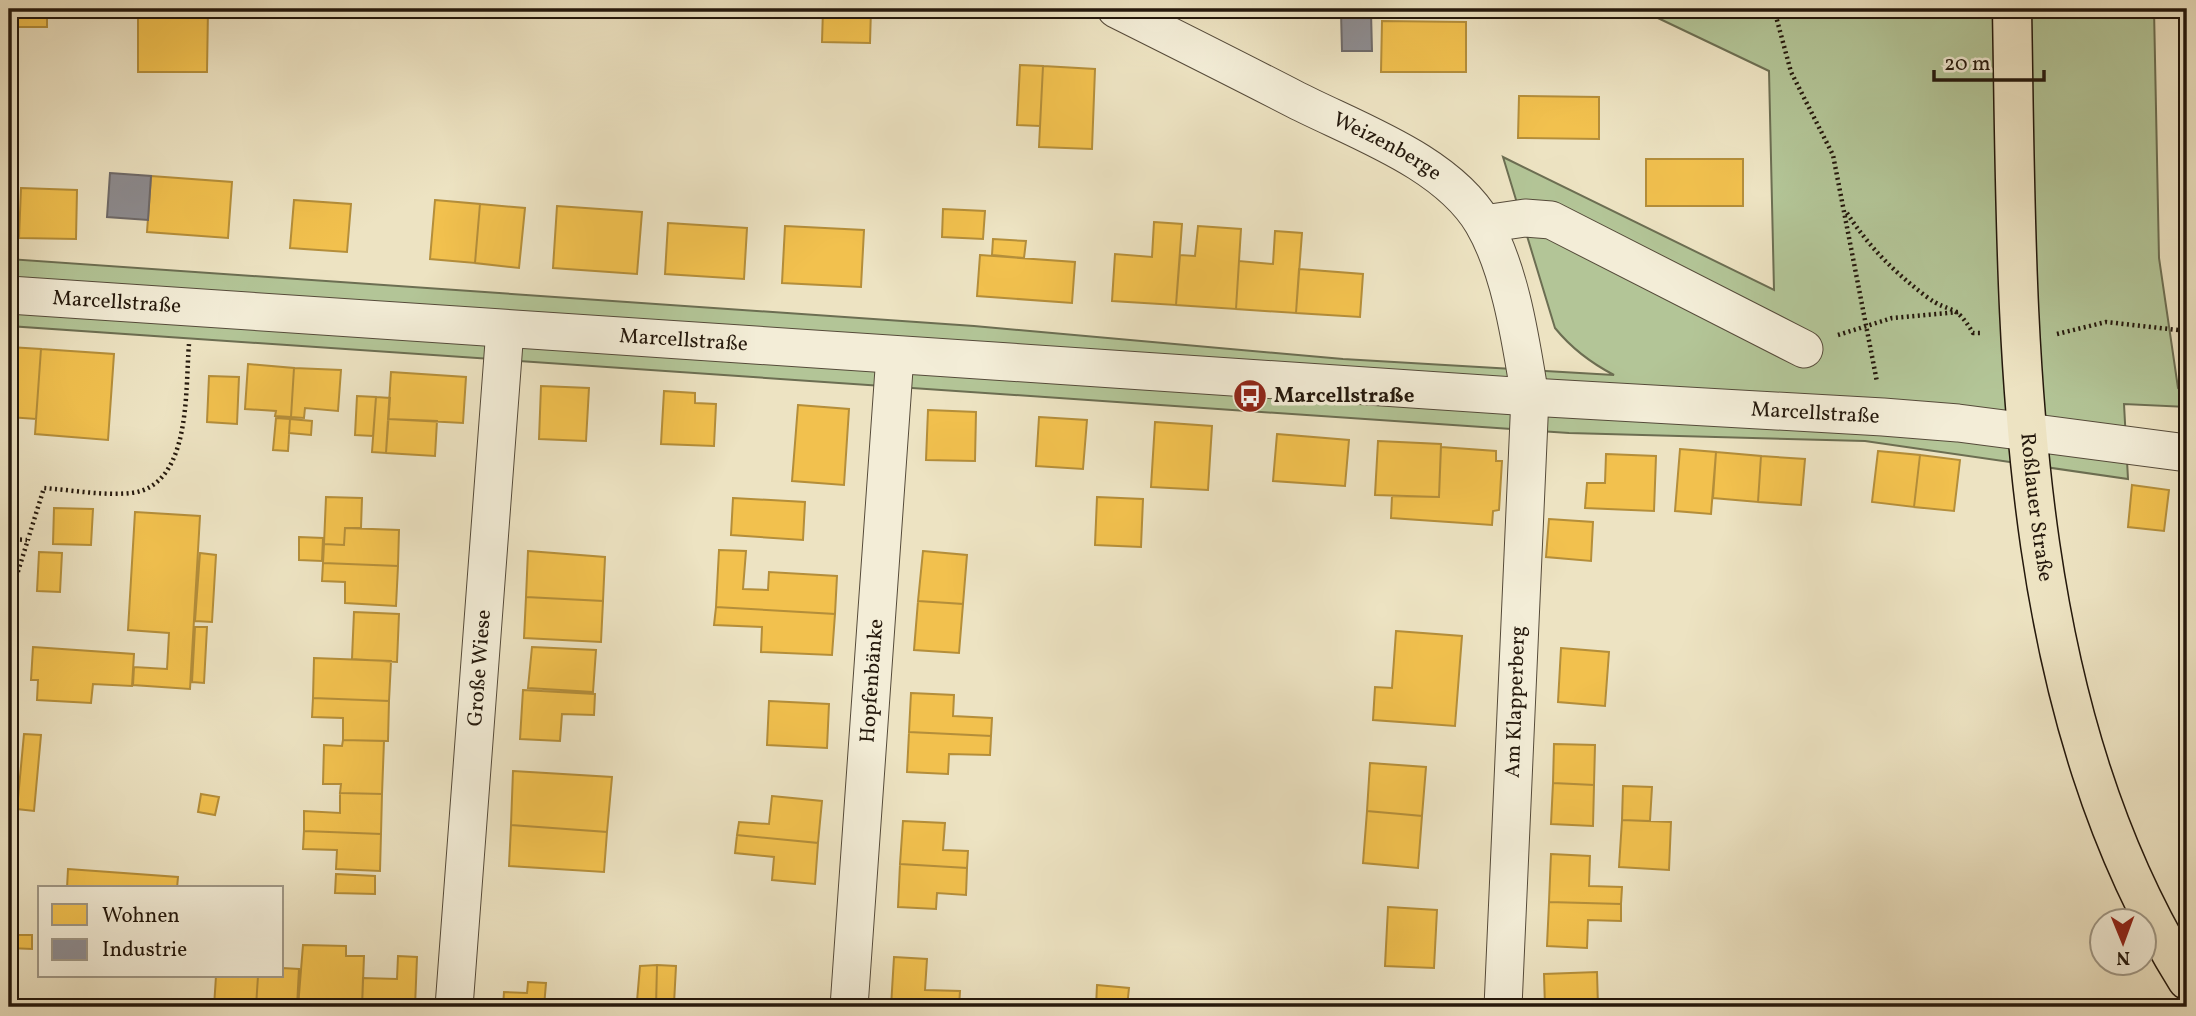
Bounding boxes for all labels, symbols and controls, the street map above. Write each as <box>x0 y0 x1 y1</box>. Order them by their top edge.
scale bar <box>1934 38 2044 82</box>
text: 20 m <box>1944 50 1990 79</box>
street label: Weizenberge <box>1328 105 1448 188</box>
street label: Marcellstraße <box>51 283 182 321</box>
street label: Marcellstraße <box>618 321 749 359</box>
bus stop icon: Marcellstraße <box>1231 377 1269 415</box>
place label: Marcellstraße <box>1274 382 1414 411</box>
street label: Marcellstraße <box>1750 395 1880 431</box>
street label: Roßlauer Straße <box>2013 431 2060 584</box>
street label: Große Wiese <box>461 608 498 727</box>
street label: Hopfenbänke <box>853 618 891 744</box>
street label: Am Klapperberg <box>1499 625 1533 779</box>
legend <box>38 886 284 978</box>
text: Wohnen <box>102 902 180 931</box>
north arrow <box>2088 908 2158 978</box>
text: Industrie <box>102 936 187 965</box>
text: N <box>2116 944 2130 970</box>

